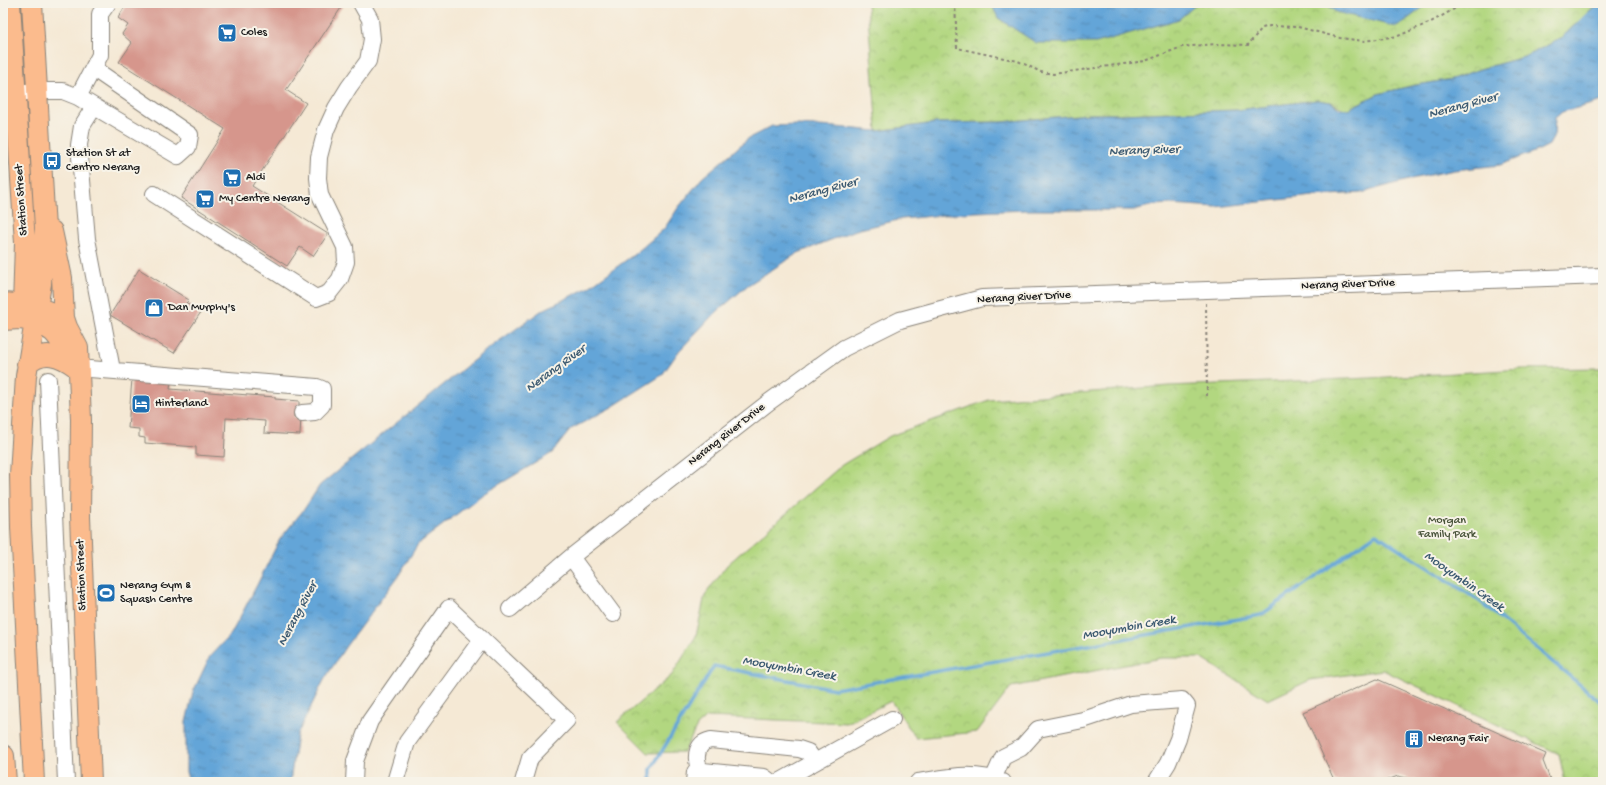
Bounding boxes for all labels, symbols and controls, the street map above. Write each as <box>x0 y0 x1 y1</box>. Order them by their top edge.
supermarket icon: Coles <box>216 22 238 44</box>
place label: Coles <box>241 26 268 40</box>
water label: Nerang River <box>1427 89 1501 122</box>
water label: Nerang River <box>1109 142 1182 160</box>
place label: Station St at Centro Nerang <box>66 147 140 175</box>
bus stop icon: Station St at Centro Nerang <box>41 150 63 172</box>
street label: Station Street <box>12 163 31 236</box>
supermarket icon: Aldi <box>221 167 243 189</box>
place label: Aldi <box>246 171 266 185</box>
water label: Nerang River <box>787 174 861 207</box>
supermarket icon: My Centre Nerang <box>194 188 216 210</box>
place label: My Centre Nerang <box>219 192 310 206</box>
street label: Nerang River Drive <box>1301 276 1396 294</box>
street label: Nerang River Drive <box>977 289 1072 307</box>
shop icon: Dan Murphy's <box>143 297 165 319</box>
place label: Dan Murphy's <box>167 301 236 315</box>
water label: Nerang River <box>523 341 591 396</box>
hotel icon: Hinterland <box>130 393 152 415</box>
place label: Hinterland <box>155 397 208 411</box>
street label: Nerang River Drive <box>686 400 769 469</box>
park label: Morgan Family Park <box>1417 514 1478 542</box>
street label: Station Street <box>74 538 90 611</box>
water label: Mooyumbin Creek <box>1421 549 1508 616</box>
water label: Nerang River <box>275 577 322 649</box>
place label: Nerang Gym & Squash Centre <box>120 579 193 607</box>
sports icon: Nerang Gym & Squash Centre <box>95 582 117 604</box>
water label: Mooyumbin Creek <box>1081 612 1178 644</box>
water label: Mooyumbin Creek <box>741 653 838 685</box>
building icon: Nerang Fair <box>1403 728 1425 750</box>
place label: Nerang Fair <box>1428 732 1490 746</box>

